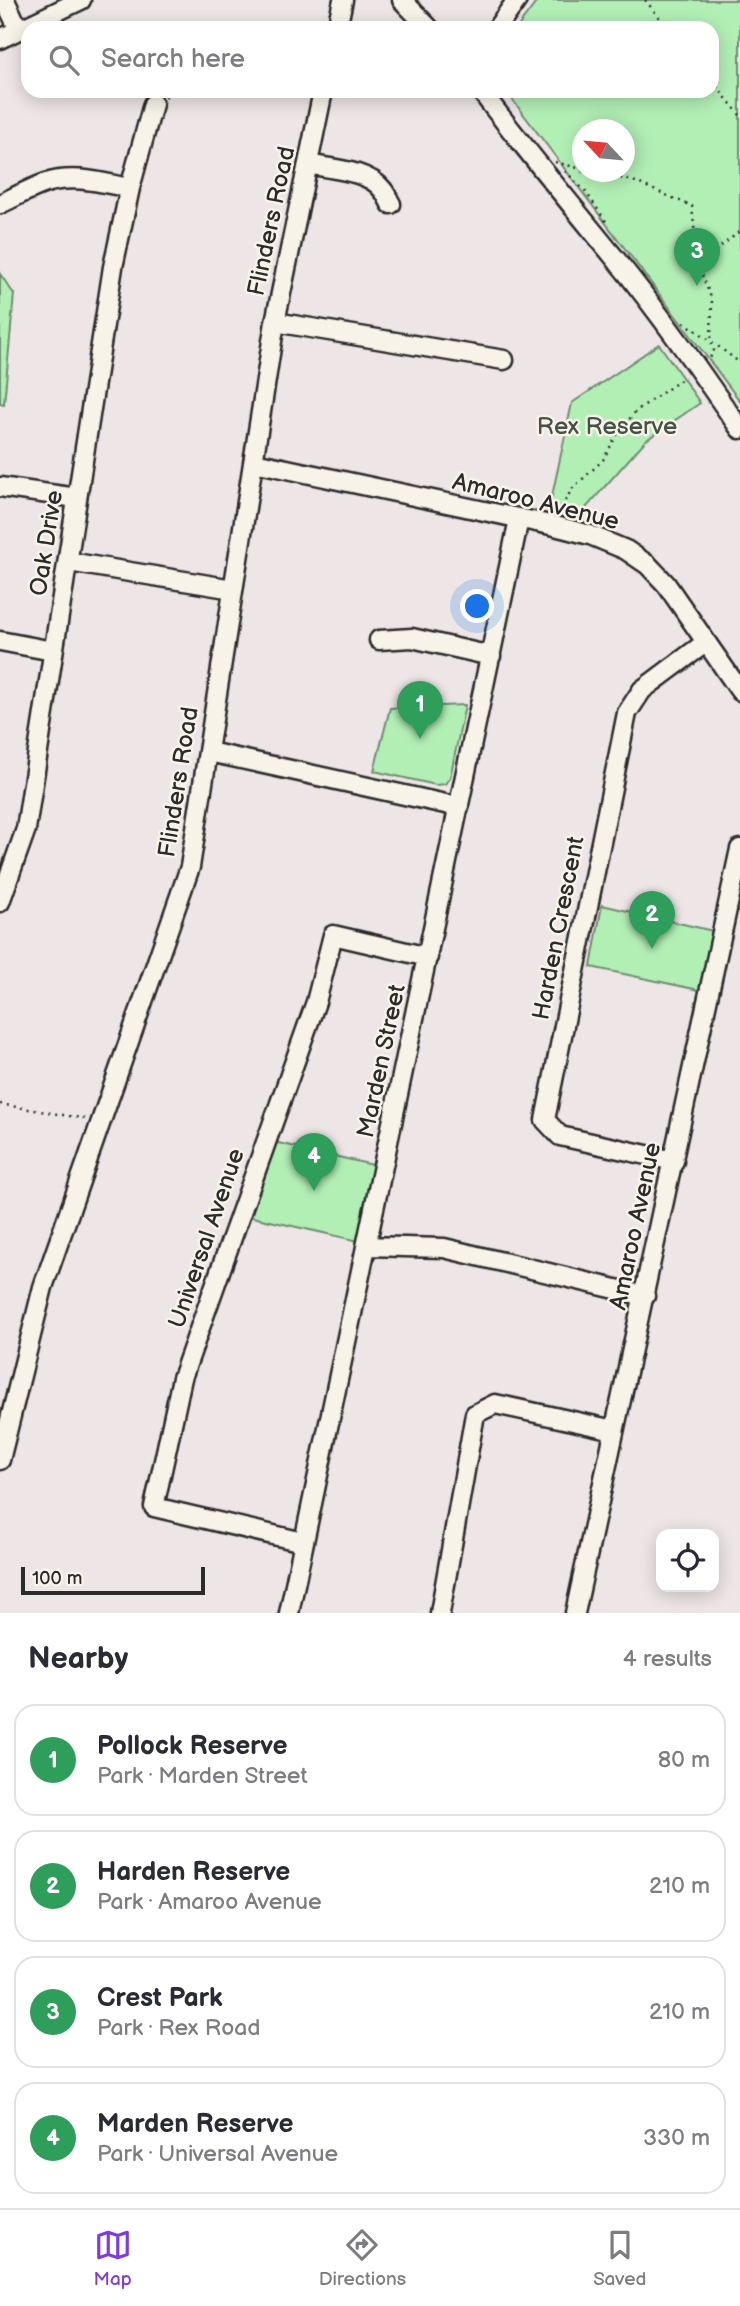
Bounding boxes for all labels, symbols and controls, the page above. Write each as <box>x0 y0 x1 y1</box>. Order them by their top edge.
search box <box>21 21 719 98</box>
icon: search <box>45 41 83 79</box>
text: Search here <box>101 44 245 75</box>
north arrow <box>572 119 635 182</box>
street label: Flinders Road <box>242 144 301 298</box>
pin: 3 <box>674 228 720 286</box>
park label: Rex Reserve <box>537 412 677 441</box>
street label: Amaroo Avenue <box>450 467 622 536</box>
street label: Oak Drive <box>24 488 69 598</box>
your location <box>460 589 494 623</box>
pin: 1 <box>397 681 443 739</box>
street label: Flinders Road <box>152 705 205 859</box>
street label: Harden Crescent <box>526 833 591 1022</box>
pin: 2 <box>629 891 675 949</box>
street label: Marden Street <box>351 981 412 1140</box>
pin: 4 <box>291 1133 337 1191</box>
street label: Amaroo Avenue <box>604 1140 667 1313</box>
street label: Universal Avenue <box>162 1145 251 1332</box>
map controls <box>656 1529 719 1592</box>
button: locate <box>656 1529 719 1592</box>
scale bar <box>21 1564 205 1596</box>
text: 100 m <box>32 1567 83 1590</box>
text: Nearby <box>28 1641 128 1677</box>
text: 4 results <box>623 1645 712 1673</box>
text: Pollock Reserve <box>97 1731 287 1762</box>
text: 1 <box>48 1746 58 1774</box>
text: 80 m <box>658 1746 710 1774</box>
text: Park · Marden Street <box>97 1762 308 1790</box>
text: Harden Reserve <box>97 1857 290 1888</box>
text: 2 <box>46 1872 60 1900</box>
text: 210 m <box>649 1872 710 1900</box>
text: Park · Amaroo Avenue <box>97 1888 322 1916</box>
text: Crest Park <box>97 1983 223 2014</box>
text: 3 <box>46 1998 60 2026</box>
text: 210 m <box>649 1998 710 2026</box>
text: Park · Rex Road <box>97 2014 260 2042</box>
text: Marden Reserve <box>97 2109 293 2140</box>
text: 4 <box>46 2124 60 2152</box>
text: 330 m <box>643 2124 710 2152</box>
text: Park · Universal Avenue <box>97 2140 338 2168</box>
tab: Map <box>94 2226 132 2291</box>
tab: Directions <box>319 2226 406 2291</box>
tab: Saved <box>593 2226 646 2291</box>

